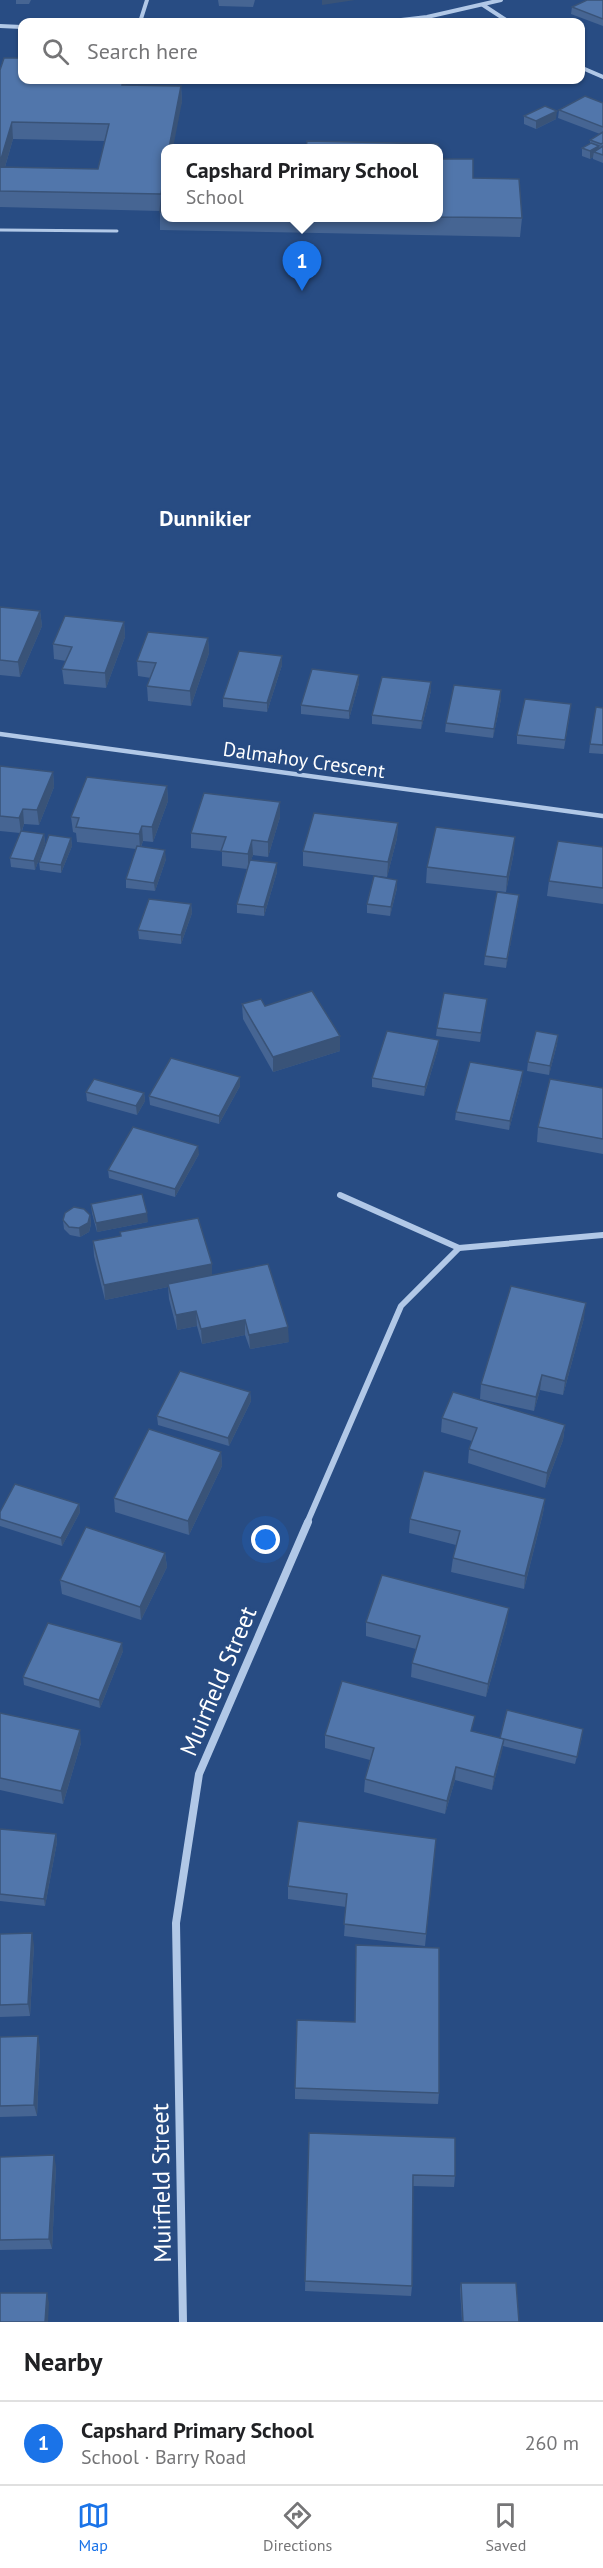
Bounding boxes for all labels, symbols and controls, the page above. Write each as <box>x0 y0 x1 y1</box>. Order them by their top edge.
search box <box>18 18 585 84</box>
icon: search <box>39 35 72 68</box>
text: Search here <box>87 37 198 65</box>
popup <box>161 144 443 222</box>
text: Capshard Primary School <box>186 156 418 184</box>
text: School <box>186 184 244 210</box>
pin: 1 <box>282 242 322 291</box>
district label: Dunnikier <box>159 504 251 532</box>
street label: Dalmahoy Crescent <box>221 736 387 784</box>
your location <box>251 1525 280 1554</box>
street label: Muirfield Street <box>173 1602 263 1760</box>
street label: Muirfield Street <box>144 2103 178 2263</box>
text: Nearby <box>24 2345 102 2378</box>
text: Capshard Primary School <box>81 2416 314 2444</box>
text: 1 <box>38 2430 49 2456</box>
text: 260 m <box>525 2430 579 2456</box>
text: School · Barry Road <box>81 2444 246 2470</box>
tab: Map <box>77 2499 110 2555</box>
tab: Directions <box>263 2499 332 2555</box>
tab: Saved <box>486 2499 526 2555</box>

